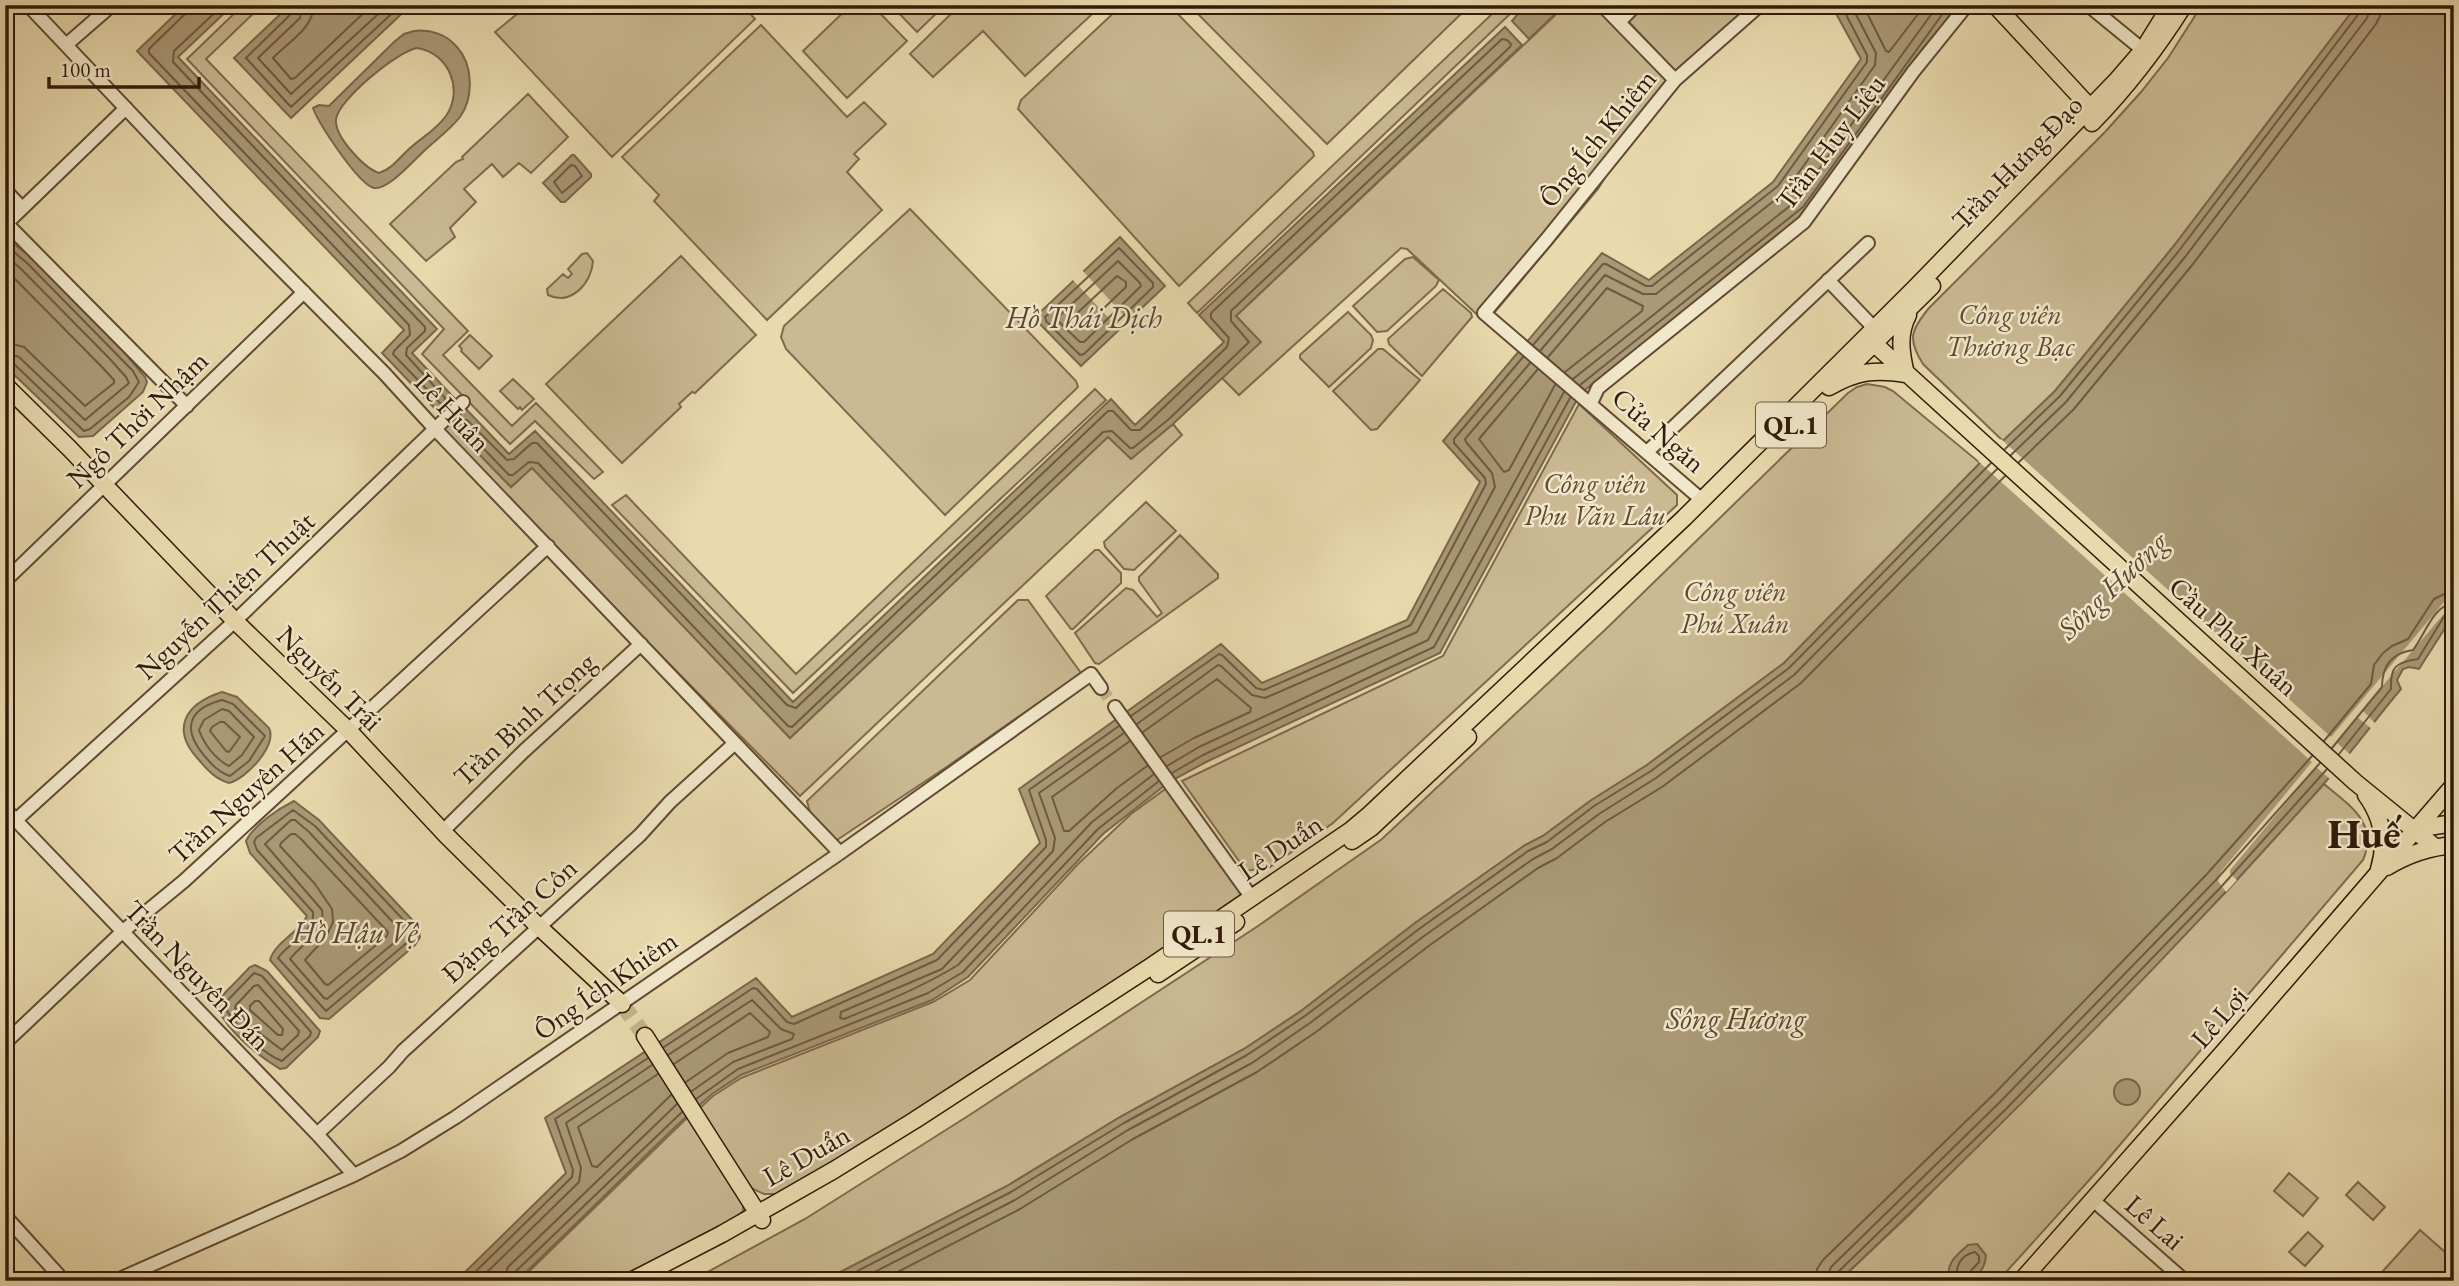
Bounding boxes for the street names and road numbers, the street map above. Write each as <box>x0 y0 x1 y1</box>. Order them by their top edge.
street label: Ông Ích Khiêm <box>1530 61 1664 215</box>
street label: Trần Huy Liệu <box>1767 67 1893 217</box>
street label: Trần Hưng Đạo <box>1944 87 2090 237</box>
street label: Ngô Thời Nhậm <box>59 342 216 496</box>
street label: Lê Huân <box>407 365 499 460</box>
street label: Cửa Ngăn <box>1605 379 1713 481</box>
road number: QL.1 <box>1756 402 1826 448</box>
street label: Nguyễn Thiện Thuật <box>128 503 322 687</box>
street label: Cầu Phú Xuân <box>2162 568 2306 704</box>
street label: Nguyễn Trãi <box>269 617 391 739</box>
street label: Trần Bình Trọng <box>445 644 603 794</box>
street label: Trần Nguyên Hãn <box>161 712 332 871</box>
street label: Lê Duẩn <box>1231 805 1329 888</box>
street label: Đặng Trần Côn <box>434 850 584 990</box>
street label: Trần Nguyên Đán <box>117 892 279 1058</box>
road number: QL.1 <box>1164 911 1234 956</box>
street label: Ông Ích Khiêm <box>526 922 684 1048</box>
street label: Lê Lợi <box>2182 979 2256 1055</box>
street label: Lê Duẩn <box>756 1116 856 1194</box>
street label: Lê Lai <box>2118 1186 2192 1258</box>

